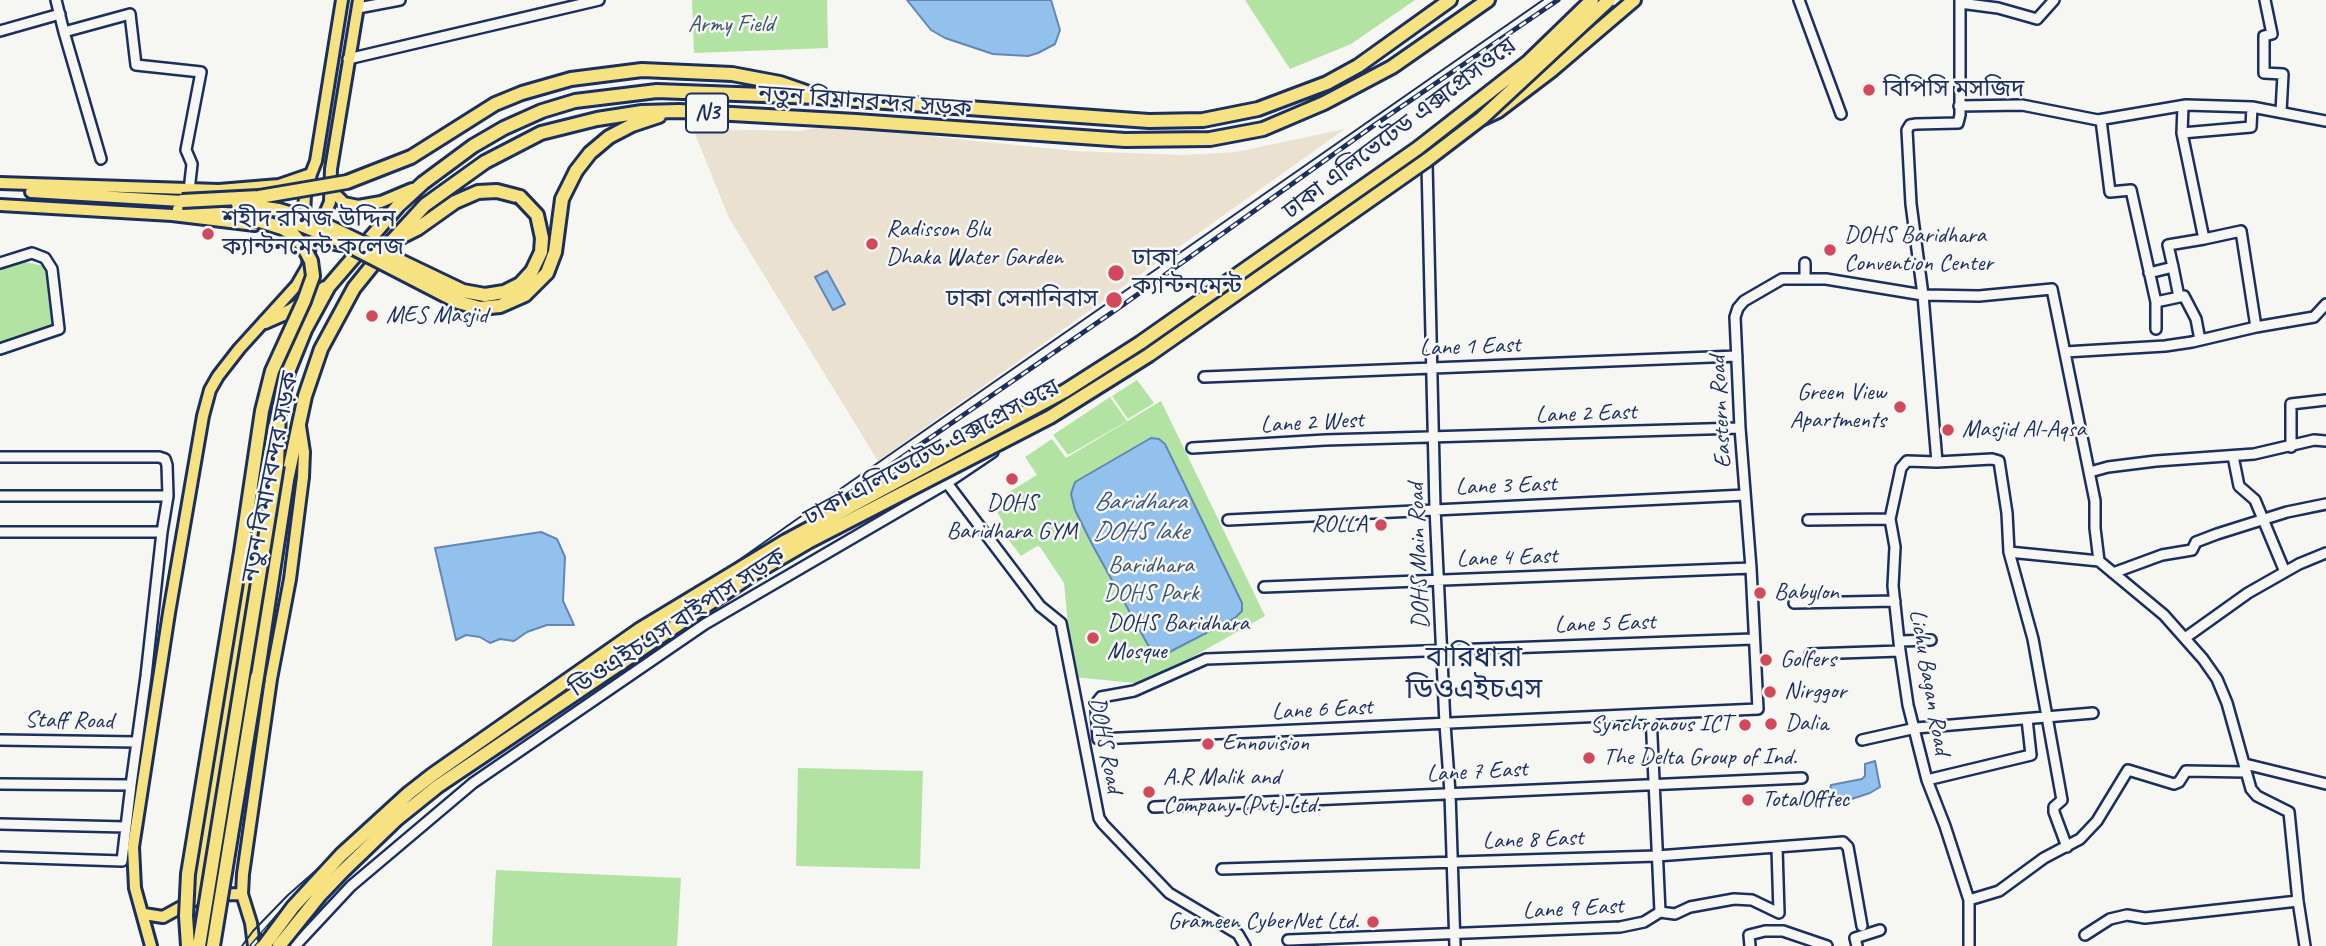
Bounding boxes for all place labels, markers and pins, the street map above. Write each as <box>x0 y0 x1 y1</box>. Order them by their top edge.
place label: বিপিসি মসজিদ <box>1883 76 2024 104</box>
marker: বিপিসি মসজিদ <box>1861 82 1877 98</box>
place label: শহীদ রমিজ উদ্দিন ক্যান্টনমেন্ট কলেজ <box>222 206 404 262</box>
place label: Radisson Blu Dhaka Water Garden <box>886 216 1063 272</box>
place label: DOHS Baridhara Convention Center <box>1844 222 1993 278</box>
marker: শহীদ রমিজ উদ্দিন ক্যান্টনমেন্ট কলেজ <box>200 226 216 242</box>
marker: Radisson Blu Dhaka Water Garden <box>864 236 880 252</box>
marker: DOHS Baridhara Convention Center <box>1822 242 1838 258</box>
place label: ঢাকা ক্যান্টনমেন্ট <box>1132 245 1242 301</box>
marker: ঢাকা ক্যান্টনমেন্ট <box>1106 263 1126 283</box>
place label: ঢাকা সেনানিবাস <box>946 286 1098 314</box>
marker: ঢাকা সেনানিবাস <box>1104 290 1124 310</box>
place label: MES Masjid <box>386 302 488 330</box>
marker: MES Masjid <box>364 308 380 324</box>
place label: Green View Apartments <box>1790 379 1886 435</box>
marker: Green View Apartments <box>1892 399 1908 415</box>
place label: Masjid Al-Aqsa <box>1962 416 2086 444</box>
marker: Masjid Al-Aqsa <box>1940 422 1956 438</box>
marker: DOHS Baridhara GYM <box>1004 471 1020 487</box>
place label: DOHS Baridhara GYM <box>947 490 1077 546</box>
place label: ROLLA <box>1311 511 1367 539</box>
marker: ROLLA <box>1373 517 1389 533</box>
place label: Babylon <box>1774 579 1839 607</box>
marker: Babylon <box>1752 585 1768 601</box>
place label: DOHS Baridhara Mosque <box>1107 610 1249 666</box>
marker: DOHS Baridhara Mosque <box>1085 630 1101 646</box>
place label: Golfers <box>1780 646 1836 674</box>
marker: Golfers <box>1758 652 1774 668</box>
place label: Nirggor <box>1784 678 1846 706</box>
marker: Nirggor <box>1762 684 1778 700</box>
place label: Dalia <box>1785 710 1828 738</box>
place label: Synchronous ICT <box>1590 711 1731 739</box>
marker: Dalia <box>1763 716 1779 732</box>
marker: Synchronous ICT <box>1737 717 1753 733</box>
place label: Ennovision <box>1222 730 1309 758</box>
marker: Ennovision <box>1200 736 1216 752</box>
place label: The Delta Group of Ind. <box>1603 744 1797 772</box>
marker: The Delta Group of Ind. <box>1581 750 1597 766</box>
place label: A.R Malik and Company (Pvt) Ltd. <box>1163 764 1321 820</box>
marker: A.R Malik and Company (Pvt) Ltd. <box>1141 784 1157 800</box>
place label: TotalOfftec <box>1762 786 1849 814</box>
marker: TotalOfftec <box>1740 792 1756 808</box>
place label: Grameen CyberNet Ltd. <box>1168 908 1359 936</box>
marker: Grameen CyberNet Ltd. <box>1365 914 1381 930</box>

